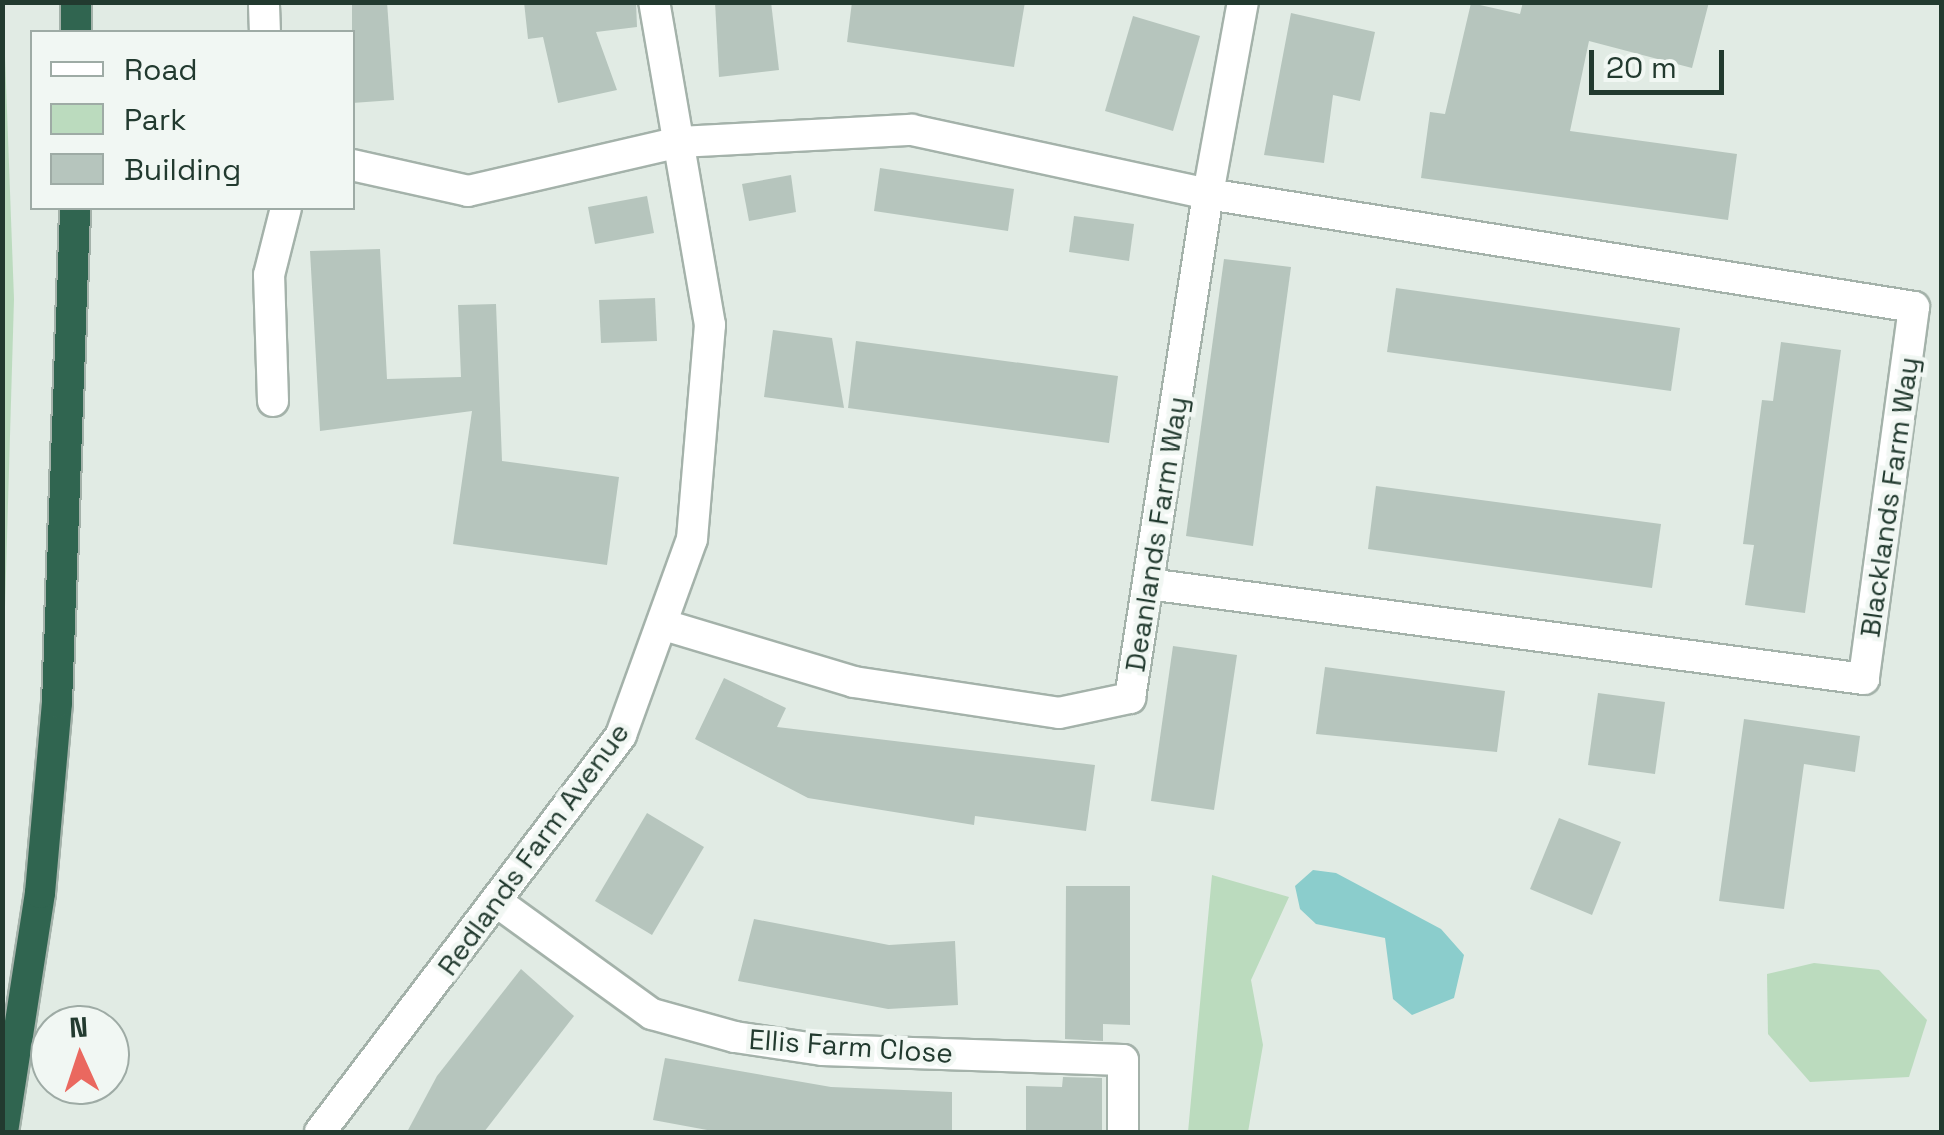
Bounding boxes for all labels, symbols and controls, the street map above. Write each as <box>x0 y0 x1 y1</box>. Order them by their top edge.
legend <box>30 30 355 210</box>
scale bar <box>1594 30 1729 92</box>
text: 20 m <box>1606 48 1677 87</box>
text: Road <box>124 50 198 89</box>
text: Park <box>124 100 186 139</box>
text: Building <box>124 150 241 189</box>
street label: Blacklands Farm Way <box>1853 355 1925 639</box>
street label: Deanlands Farm Way <box>1118 394 1194 674</box>
street label: Redlands Farm Avenue <box>430 716 636 982</box>
north arrow <box>30 1005 130 1105</box>
text: N <box>68 1009 89 1046</box>
street label: Ellis Farm Close <box>748 1022 954 1070</box>

